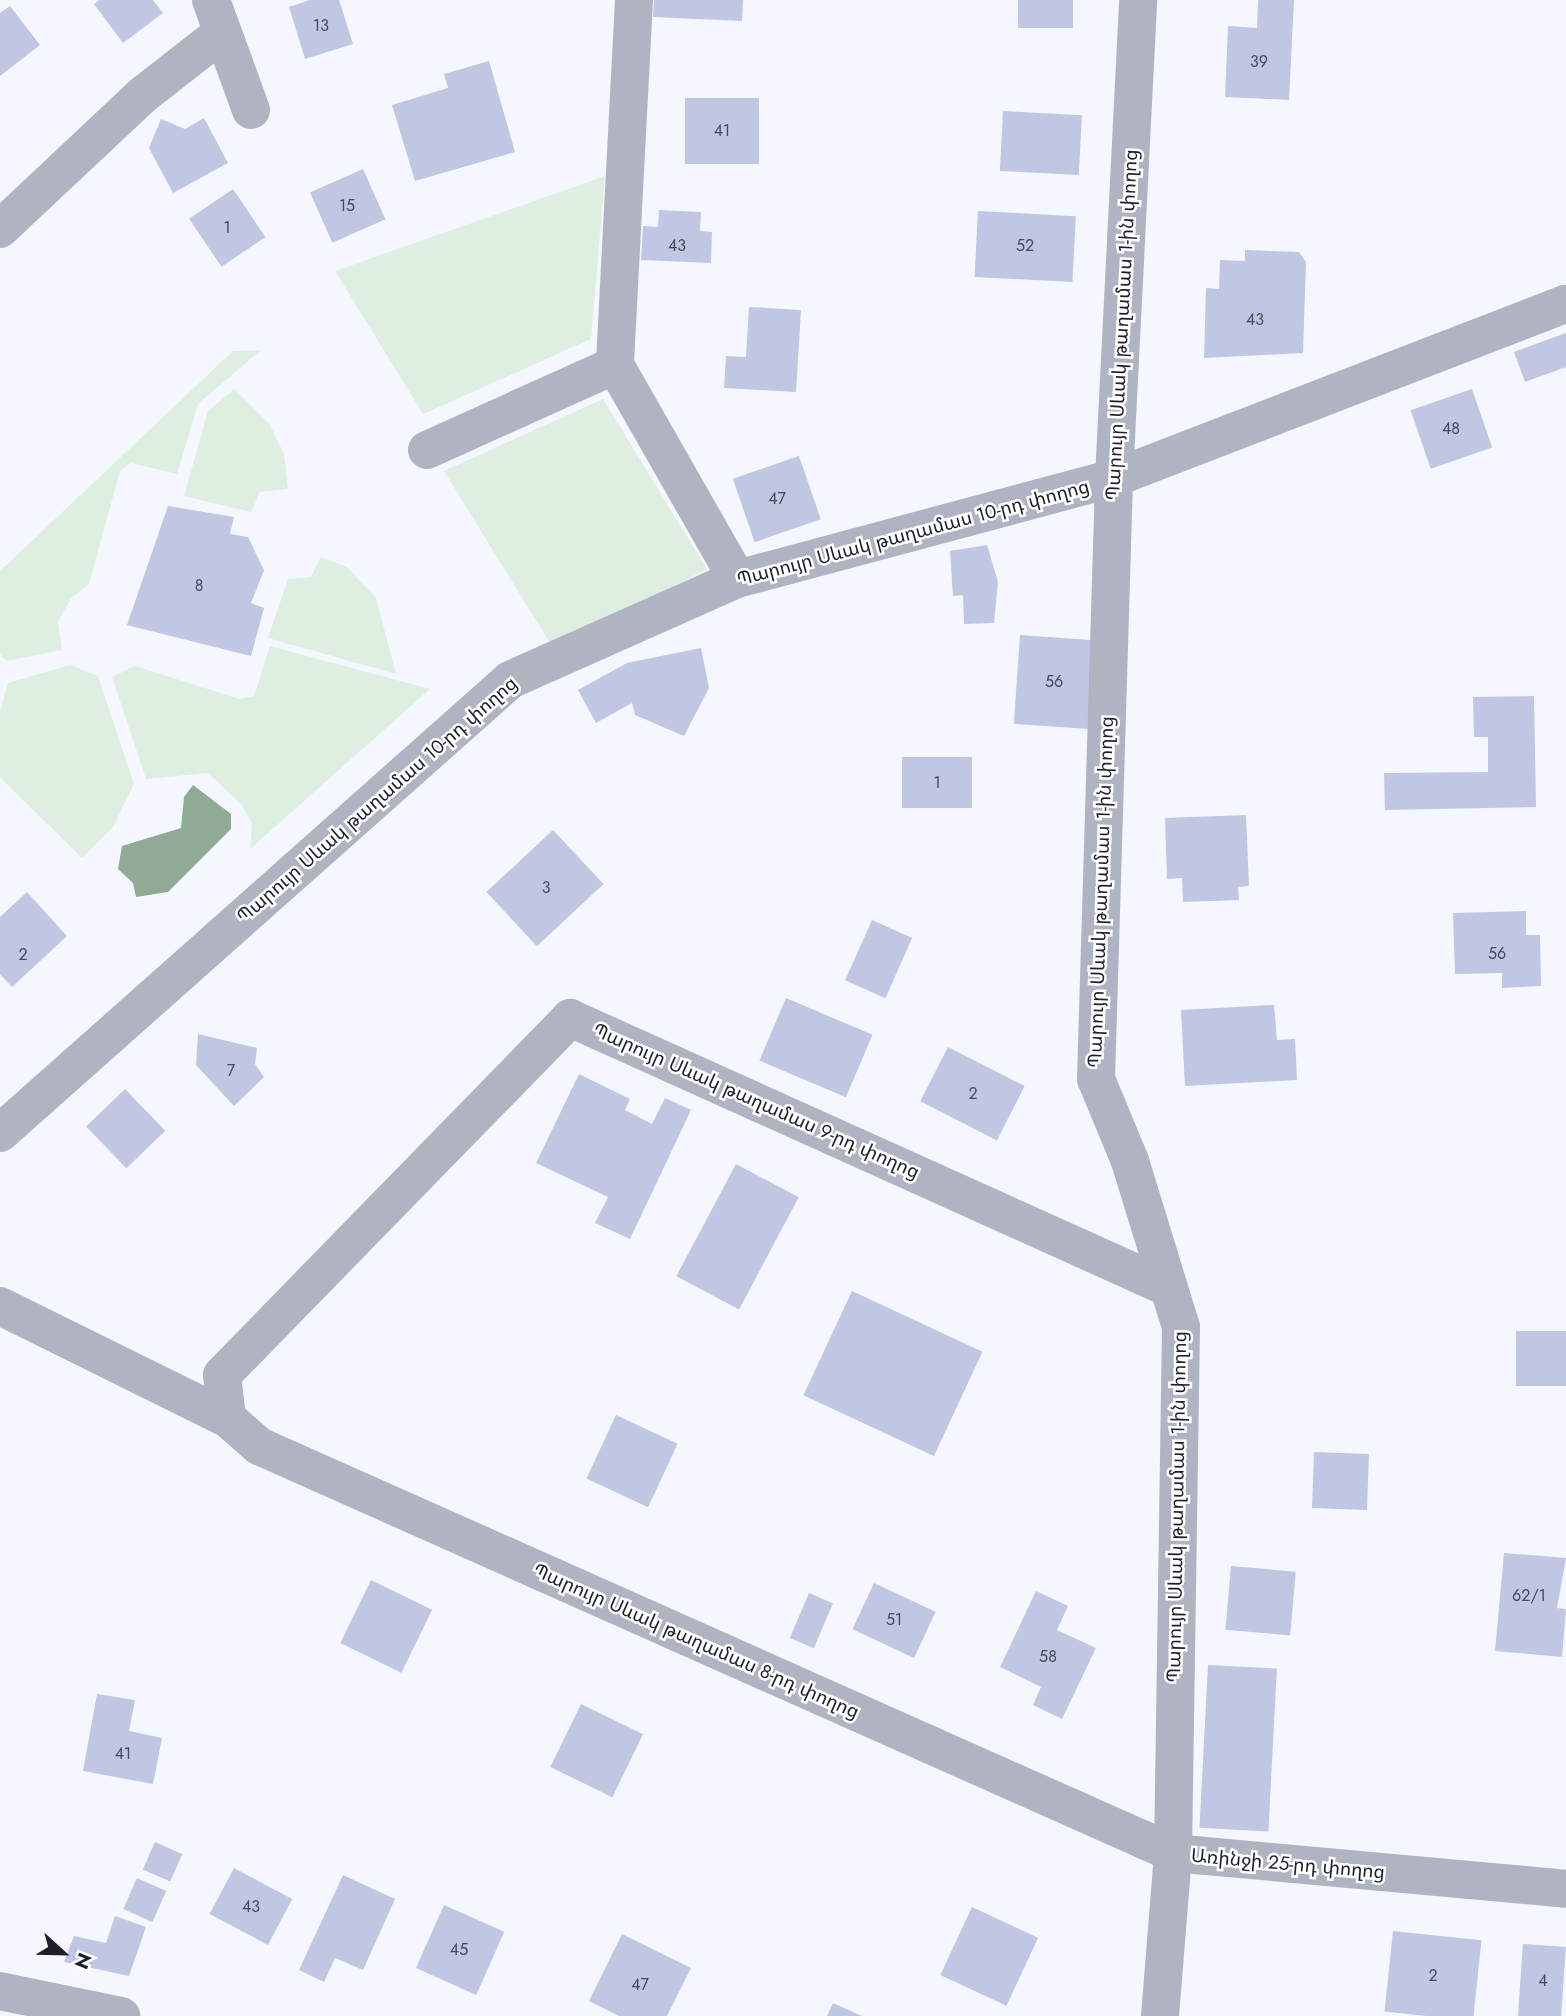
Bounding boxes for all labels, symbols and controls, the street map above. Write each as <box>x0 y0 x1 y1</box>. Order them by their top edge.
house number: 13 <box>313 16 329 36</box>
house number: 39 <box>1250 52 1268 72</box>
house number: 41 <box>714 121 730 141</box>
street label: Պարույր Սևակ թաղամաս 1-ին փողոց <box>1101 149 1143 501</box>
house number: 15 <box>339 196 355 216</box>
house number: 1 <box>223 218 231 238</box>
house number: 43 <box>668 236 686 256</box>
house number: 52 <box>1016 236 1034 256</box>
house number: 43 <box>1246 310 1264 330</box>
house number: 48 <box>1442 419 1460 439</box>
street label: Պարույր Սևակ թաղամաս 10-րդ փողոց <box>734 475 1092 591</box>
house number: 47 <box>768 489 786 509</box>
house number: 8 <box>195 576 203 596</box>
street label: Պարույր Սևակ թաղամաս 10-րդ փողոց <box>232 672 522 928</box>
house number: 56 <box>1045 672 1063 692</box>
street label: Պարույր Սևակ թաղամաս 1-ին փողոց <box>1083 716 1119 1068</box>
house number: 1 <box>933 773 941 793</box>
house number: 3 <box>542 878 550 898</box>
house number: 56 <box>1488 944 1506 964</box>
house number: 2 <box>18 945 28 965</box>
street label: Պարույր Սևակ թաղամաս 9-րդ փողոց <box>589 1018 923 1184</box>
house number: 7 <box>227 1061 235 1081</box>
house number: 2 <box>968 1084 978 1104</box>
street label: Պարույր Սևակ թաղամաս 1-ին փողոց <box>1163 1331 1191 1683</box>
street label: Պարույր Սևակ թաղամաս 8-րդ փողոց <box>529 1558 863 1724</box>
house number: 62/1 <box>1512 1586 1546 1606</box>
house number: 51 <box>886 1610 902 1630</box>
house number: 58 <box>1039 1647 1057 1667</box>
house number: 41 <box>115 1744 131 1764</box>
street label: Առինջի 25-րդ փողոց <box>1190 1844 1386 1884</box>
house number: 43 <box>242 1897 260 1917</box>
north arrow <box>28 1918 98 1988</box>
house number: 45 <box>450 1940 468 1960</box>
text: N <box>68 1949 98 1973</box>
house number: 2 <box>1428 1966 1438 1986</box>
house number: 4 <box>1538 1971 1548 1991</box>
house number: 47 <box>631 1975 649 1995</box>

